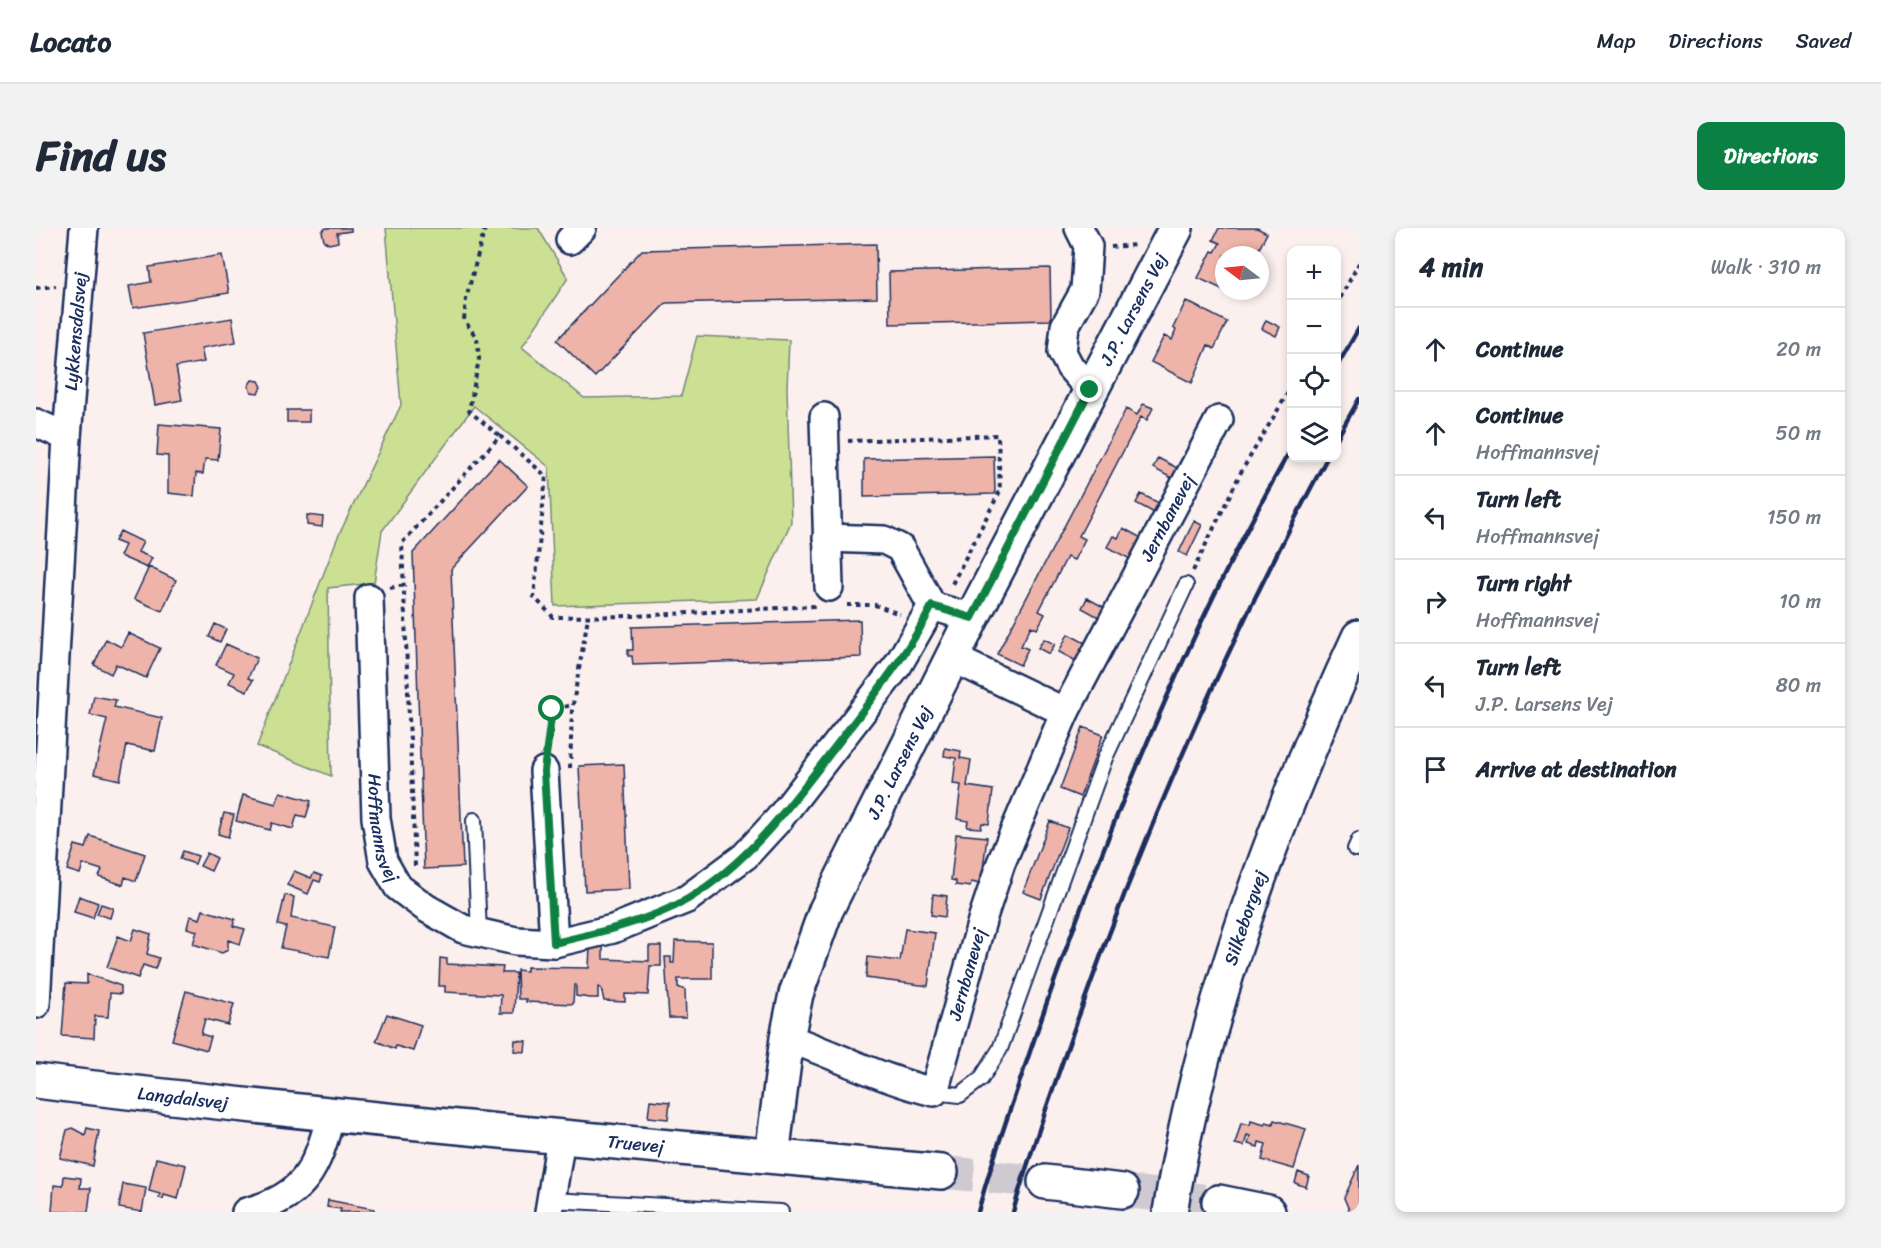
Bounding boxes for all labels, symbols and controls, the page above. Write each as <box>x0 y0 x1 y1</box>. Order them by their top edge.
text: Locato <box>30 17 111 66</box>
text: Map <box>1597 22 1635 60</box>
text: Directions <box>1668 22 1763 60</box>
text: Saved <box>1796 22 1851 60</box>
text: Find us <box>36 119 166 193</box>
button: Directions <box>1697 122 1845 190</box>
text: 4 min <box>1419 244 1483 290</box>
north arrow <box>1215 246 1269 300</box>
map controls <box>1287 246 1341 462</box>
button: + <box>1287 246 1341 300</box>
street label: J.P. Larsens Vej <box>1090 247 1176 372</box>
text: Walk · 310 m <box>1711 250 1821 285</box>
street label: Lykkensdalsvej <box>55 270 96 392</box>
button: − <box>1287 300 1341 354</box>
text: Continue <box>1476 330 1564 369</box>
text: 20 m <box>1776 332 1821 367</box>
icon: ahead <box>1419 333 1452 366</box>
button: locate <box>1287 354 1341 408</box>
route end <box>1076 376 1102 402</box>
text: Continue <box>1476 396 1564 435</box>
button: layers <box>1287 408 1341 462</box>
text: 50 m <box>1776 416 1821 451</box>
icon: ahead <box>1419 417 1452 450</box>
text: Hoffmannsvej <box>1476 435 1599 470</box>
street label: Jernbanevej <box>1131 468 1204 568</box>
text: Turn left <box>1476 480 1561 519</box>
text: 150 m <box>1767 500 1821 535</box>
icon: left <box>1419 501 1452 534</box>
text: Hoffmannsvej <box>1476 519 1599 554</box>
text: Turn right <box>1476 564 1571 603</box>
text: 10 m <box>1779 584 1821 619</box>
icon: right <box>1419 585 1452 618</box>
text: Hoffmannsvej <box>1476 603 1599 638</box>
text: Turn left <box>1476 648 1561 687</box>
text: 80 m <box>1776 668 1821 703</box>
icon: left <box>1419 669 1452 702</box>
text: J.P. Larsens Vej <box>1476 687 1613 722</box>
route start <box>538 695 564 721</box>
street label: J.P. Larsens Vej <box>857 700 942 826</box>
text: Arrive at destination <box>1476 750 1677 789</box>
icon: arrive <box>1419 753 1452 786</box>
street label: Hoffmannsvej <box>359 773 409 889</box>
street label: Silkeborgvej <box>1214 866 1277 970</box>
street label: Jernbanevej <box>939 924 995 1025</box>
street label: Langdalsvej <box>136 1077 230 1119</box>
street label: Truevej <box>606 1125 666 1163</box>

